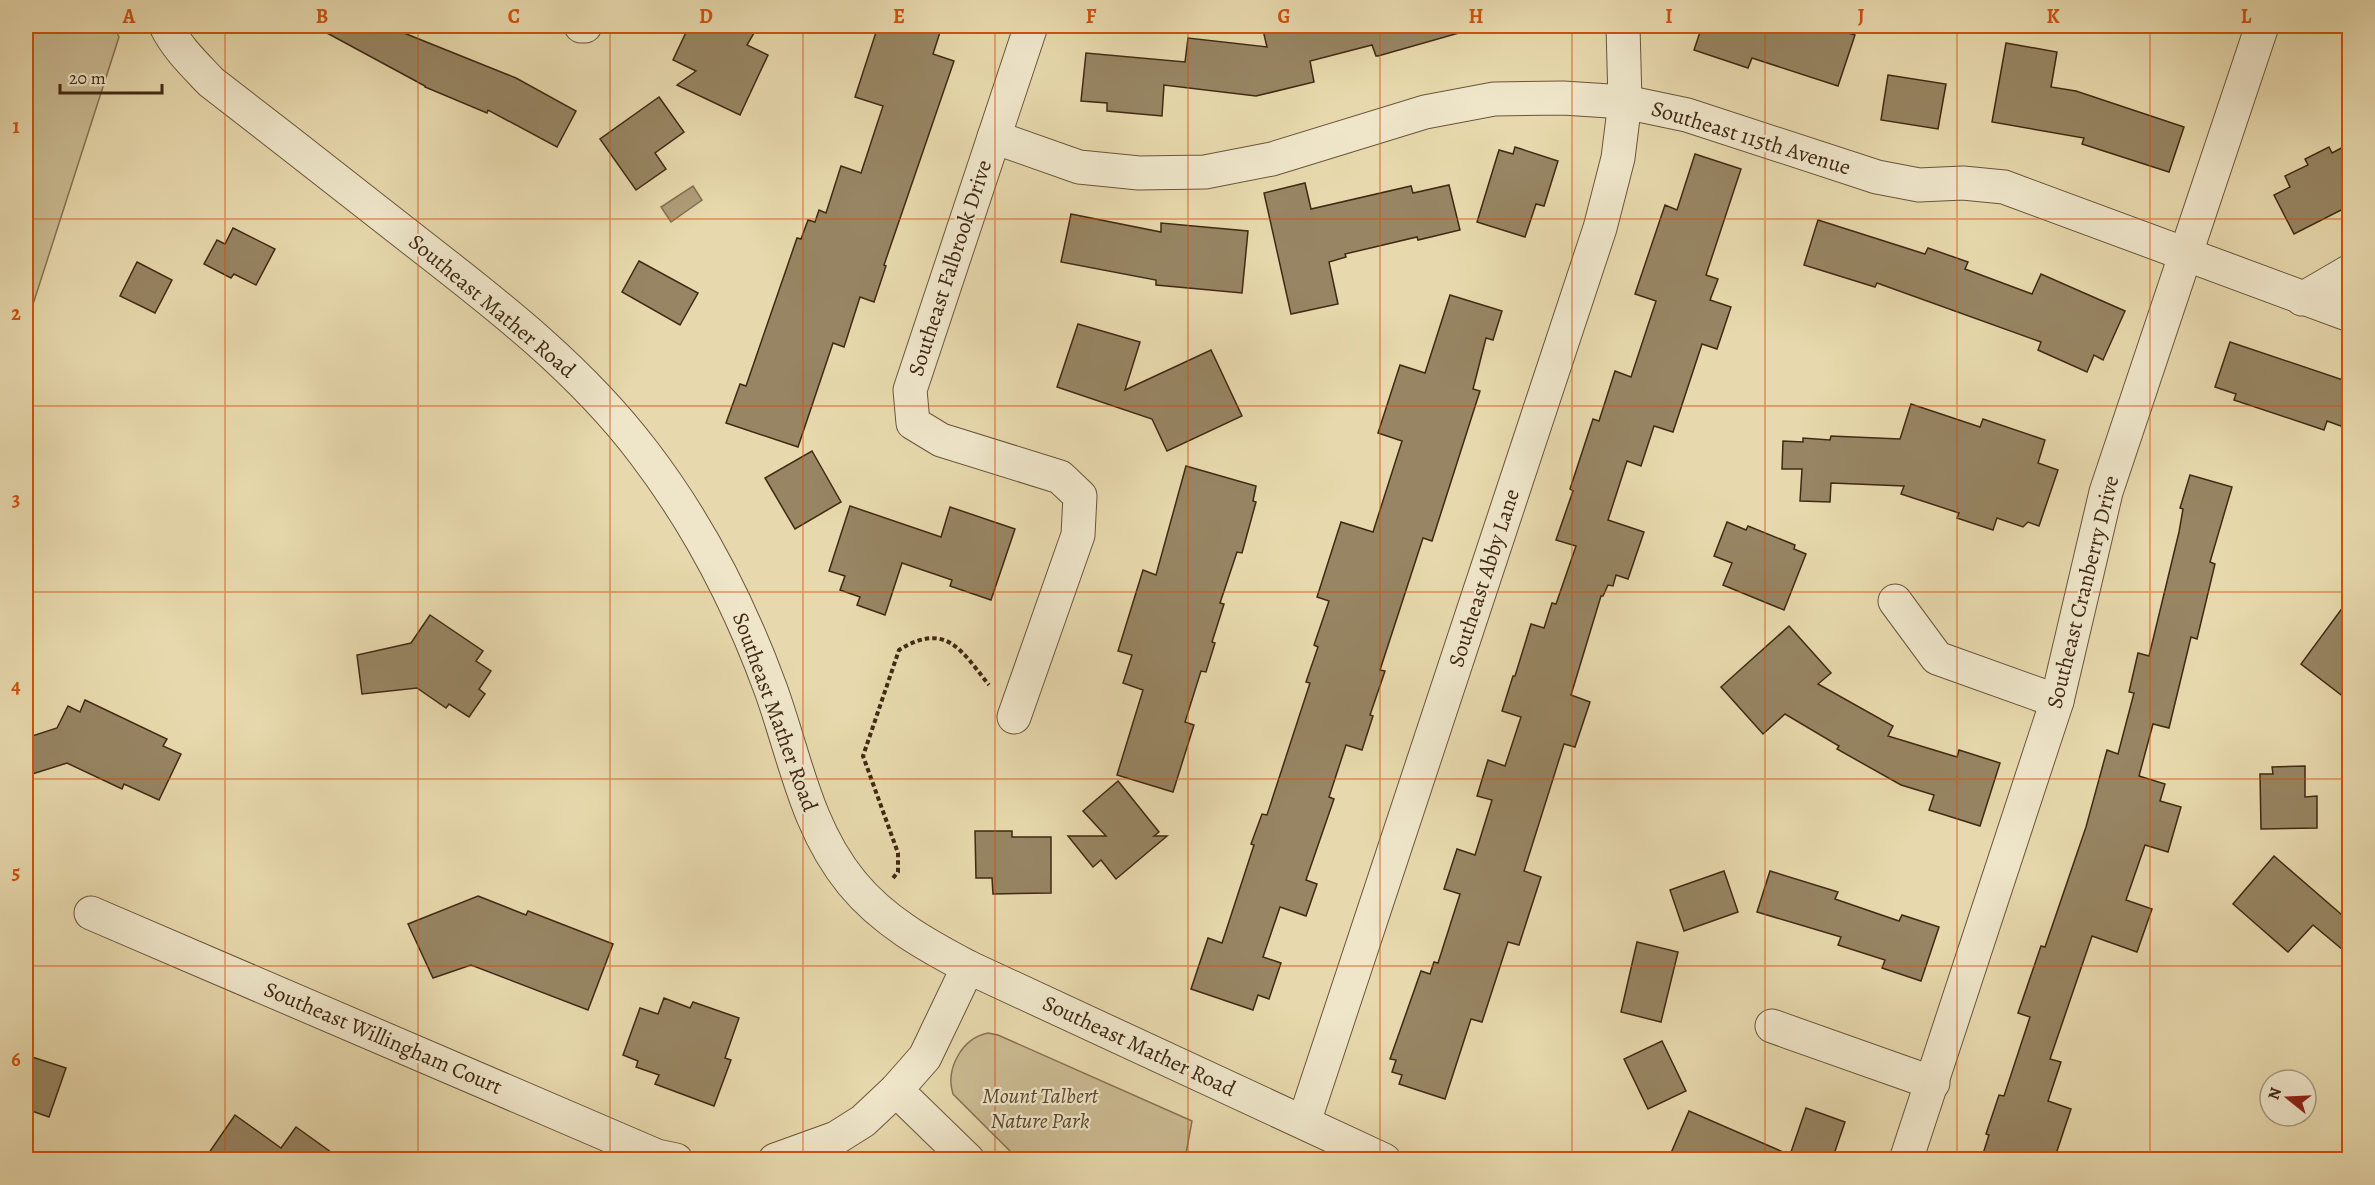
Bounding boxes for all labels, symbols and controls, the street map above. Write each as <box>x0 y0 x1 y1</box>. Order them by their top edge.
text: A <box>122 3 136 30</box>
text: B <box>316 3 328 30</box>
text: C <box>508 3 520 30</box>
text: D <box>699 3 713 30</box>
text: E <box>893 3 905 30</box>
text: F <box>1086 3 1097 30</box>
text: G <box>1277 3 1291 30</box>
text: H <box>1469 3 1484 30</box>
text: I <box>1665 3 1673 30</box>
text: J <box>1858 3 1865 30</box>
text: K <box>2046 3 2060 30</box>
text: L <box>2241 3 2252 30</box>
scale bar <box>60 57 162 95</box>
text: 20 m <box>69 66 106 90</box>
street label: Southeast 115th Avenue <box>1648 93 1854 183</box>
text: 1 <box>12 113 20 140</box>
street label: Southeast Falbrook Drive <box>901 156 999 380</box>
street label: Southeast Mather Road <box>402 227 582 385</box>
text: 2 <box>11 300 21 327</box>
street label: Southeast Cranberry Drive <box>2040 472 2126 712</box>
street label: Southeast Abby Lane <box>1441 485 1527 671</box>
text: 3 <box>12 486 20 513</box>
street label: Southeast Mather Road <box>725 608 825 816</box>
text: 4 <box>11 673 21 700</box>
text: 5 <box>12 859 20 886</box>
street label: Southeast Willingham Court <box>259 974 507 1102</box>
street label: Southeast Mather Road <box>1038 988 1241 1104</box>
text: 6 <box>11 1046 21 1073</box>
north arrow <box>2258 1068 2318 1128</box>
park label: Mount Talbert Nature Park <box>982 1081 1099 1136</box>
text: N <box>2262 1084 2287 1103</box>

